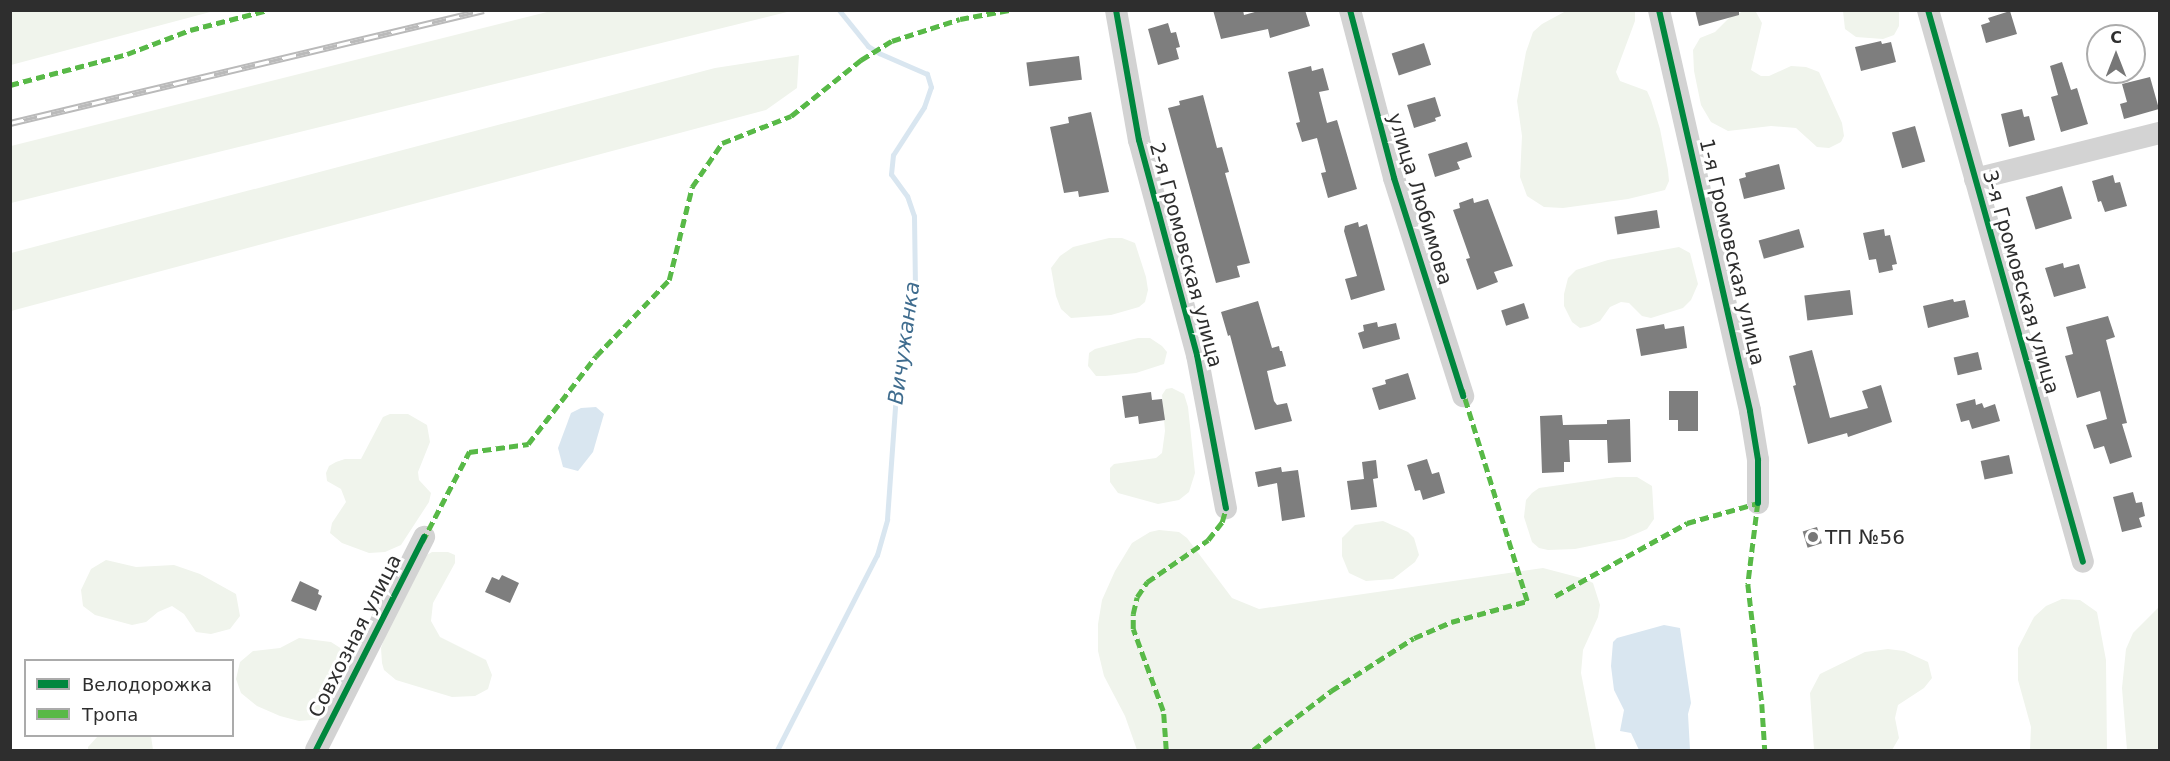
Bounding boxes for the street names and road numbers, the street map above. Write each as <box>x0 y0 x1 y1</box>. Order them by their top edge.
street label: улица Любимова <box>1382 110 1458 288</box>
street label: 1-я Громовская улица <box>1694 136 1770 368</box>
street label: 2-я Громовская улица <box>1144 140 1228 370</box>
street label: 3-я Громовская улица <box>1978 167 2064 397</box>
street label: Совхозная улица <box>303 550 407 722</box>

